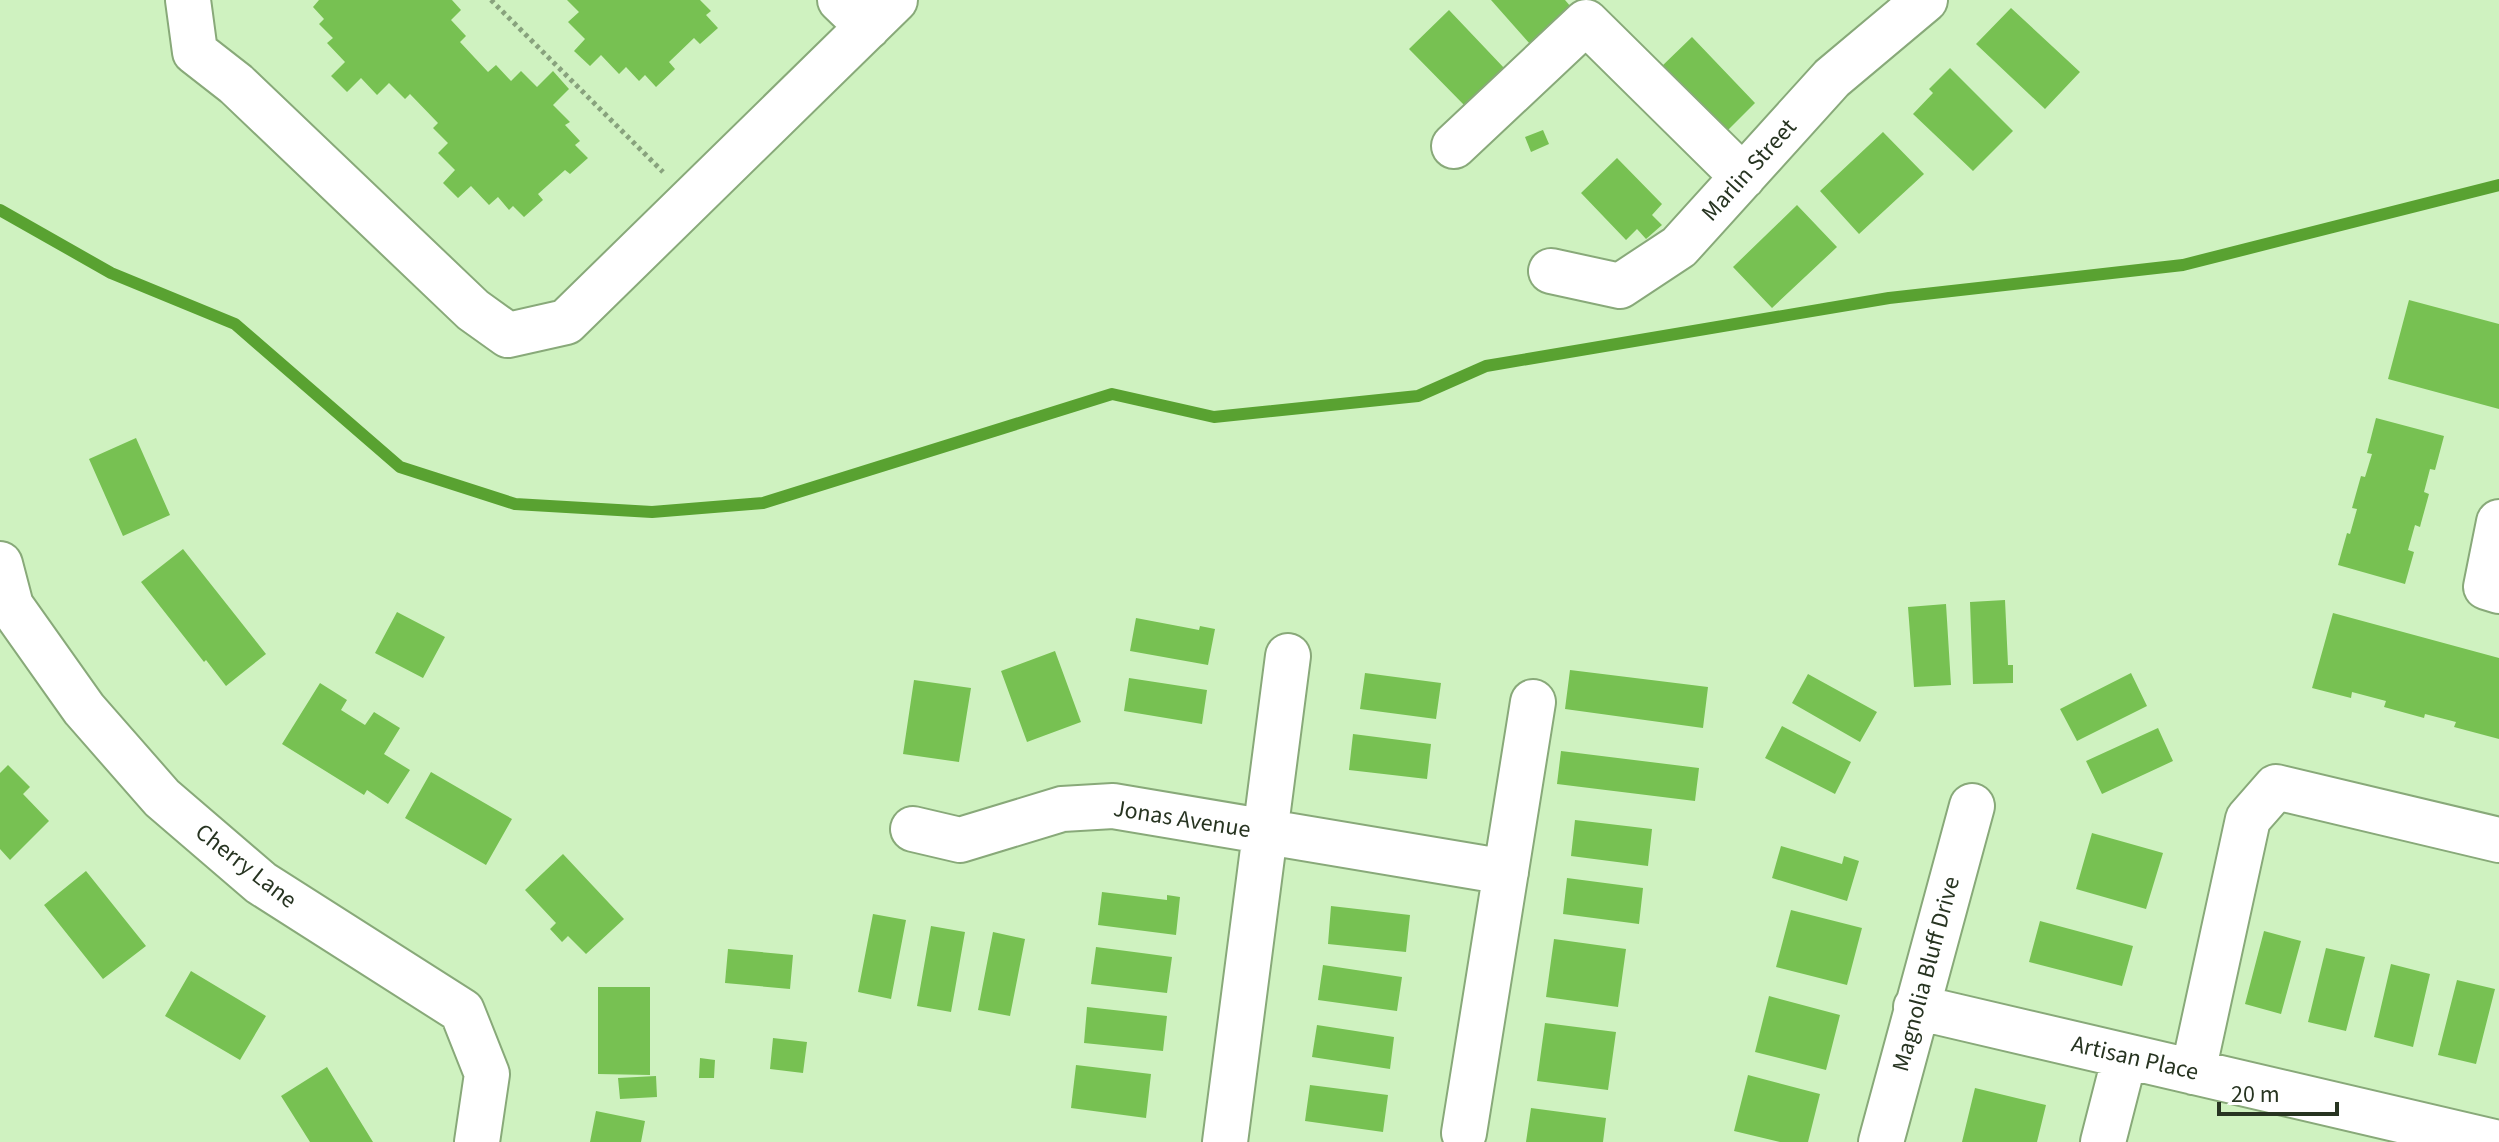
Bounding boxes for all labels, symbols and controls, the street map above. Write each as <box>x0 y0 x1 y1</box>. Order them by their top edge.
street label: Marlin Street <box>1693 111 1805 229</box>
street label: Jonas Avenue <box>1111 791 1253 847</box>
street label: Cherry Lane <box>188 815 304 917</box>
street label: Magnolia Bluff Drive <box>1883 873 1969 1075</box>
street label: Artisan Place <box>2068 1026 2202 1090</box>
scale bar <box>2219 1066 2337 1116</box>
text: 20 m <box>2231 1077 2280 1112</box>

